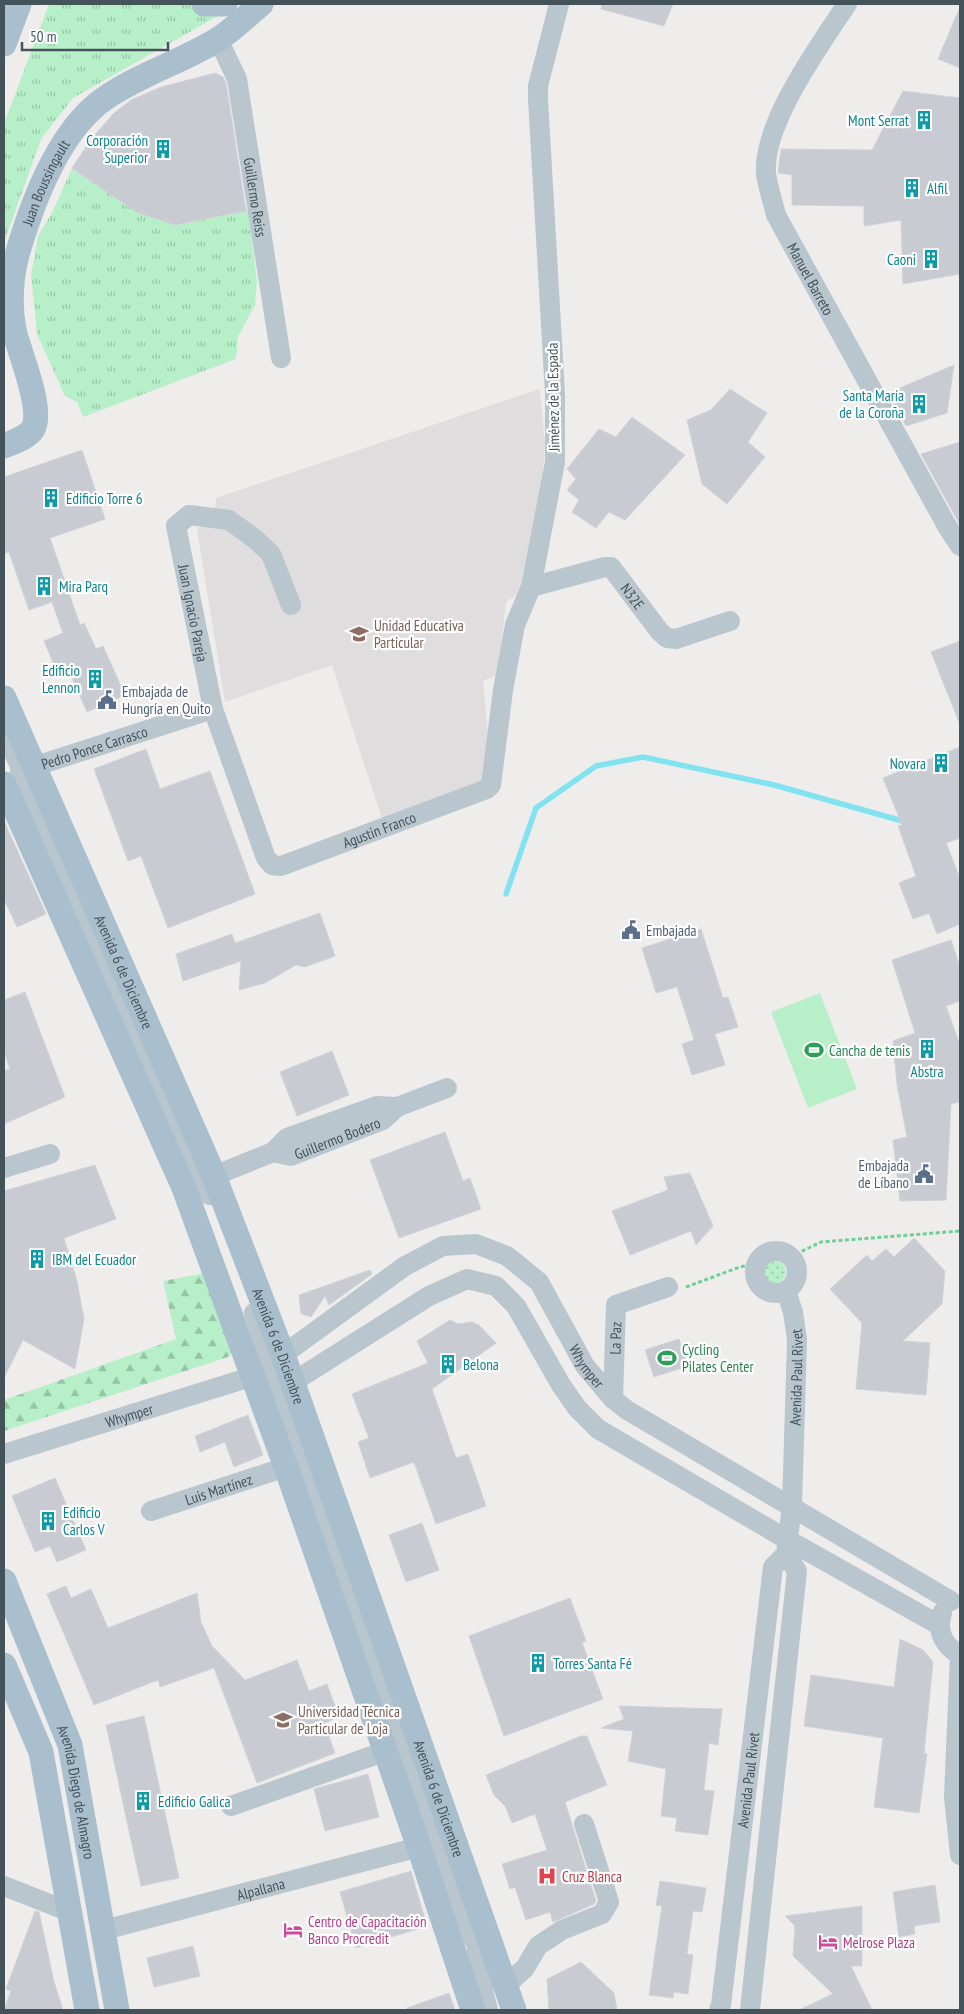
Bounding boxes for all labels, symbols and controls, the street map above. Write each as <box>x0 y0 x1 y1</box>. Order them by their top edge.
scale bar <box>22 20 169 52</box>
text: 50 m <box>30 27 56 46</box>
building icon: Mont Serrat <box>913 109 935 131</box>
place label: Mont Serrat <box>848 111 909 130</box>
place label: Corporación Superior <box>86 131 149 167</box>
street label: Juan Boussingault <box>17 136 73 229</box>
building icon: Corporación Superior <box>152 138 174 160</box>
street label: Guillermo Reiss <box>240 156 271 238</box>
building icon: Alfil <box>901 177 923 199</box>
place label: Alfil <box>927 179 948 198</box>
street label: Manuel Barreto <box>784 239 839 318</box>
building icon: Caoni <box>920 248 942 270</box>
place label: Caoni <box>887 250 916 269</box>
street label: Jiménez de la Espada <box>543 342 563 453</box>
place label: Santa María de la Coroña <box>839 386 904 422</box>
building icon: Santa María de la Coroña <box>908 393 930 415</box>
building icon: Edificio Torre 6 <box>40 487 62 509</box>
place label: Edificio Torre 6 <box>66 489 143 508</box>
street label: Juan Ignacio Pareja <box>174 562 213 663</box>
building icon: Mira Parq <box>33 575 55 597</box>
place label: Mira Parq <box>59 577 108 596</box>
street label: N32E <box>617 579 649 613</box>
place label: Unidad Educativa Particular <box>374 616 464 652</box>
school or university icon: Unidad Educativa Particular <box>348 623 370 645</box>
place label: Edificio Lennon <box>42 661 80 697</box>
building icon: Edificio Lennon <box>84 668 106 690</box>
place label: Embajada de Hungría en Quito <box>122 682 211 718</box>
public building icon: Embajada de Hungría en Quito <box>96 689 118 711</box>
street label: Pedro Ponce Carrasco <box>39 721 150 773</box>
building icon: Novara <box>930 752 952 774</box>
place label: Novara <box>890 754 926 773</box>
street label: Agustin Franco <box>340 807 418 852</box>
street label: Avenida 6 de Diciembre <box>91 912 158 1032</box>
public building icon: Embajada <box>620 919 642 941</box>
place label: Embajada <box>646 921 696 940</box>
building icon: Abstra <box>916 1038 938 1060</box>
sports icon: Cancha de tenis <box>803 1039 825 1061</box>
place label: Cancha de tenis <box>829 1041 910 1060</box>
place label: Abstra <box>911 1062 943 1081</box>
street label: Guillermo Bodero <box>291 1113 383 1163</box>
place label: Embajada de Líbano <box>858 1156 909 1192</box>
public building icon: Embajada de Líbano <box>913 1163 935 1185</box>
building icon: IBM del Ecuador <box>26 1248 48 1270</box>
place label: IBM del Ecuador <box>52 1250 137 1269</box>
street label: Avenida 6 de Diciembre <box>249 1285 309 1407</box>
street label: La Paz <box>605 1321 625 1355</box>
street label: Avenida Paul Rivet <box>785 1328 807 1426</box>
place label: Cycling Pilates Center <box>682 1340 754 1376</box>
street label: Whymper <box>565 1341 609 1392</box>
sports icon: Cycling Pilates Center <box>656 1347 678 1369</box>
building icon: Belona <box>437 1353 459 1375</box>
place label: Belona <box>463 1355 499 1374</box>
street label: Whymper <box>103 1398 156 1431</box>
street label: Luis Martínez <box>182 1469 255 1509</box>
place label: Edificio Carlos V <box>63 1503 105 1539</box>
building icon: Edificio Carlos V <box>37 1510 59 1532</box>
building icon: Torres Santa Fé <box>527 1652 549 1674</box>
place label: Torres Santa Fé <box>553 1654 632 1673</box>
place label: Universidad Técnica Particular de Loja <box>298 1702 400 1738</box>
school or university icon: Universidad Técnica Particular de Loja <box>272 1709 294 1731</box>
street label: Avenida Diego de Almagro <box>53 1722 100 1860</box>
street label: Avenida Paul Rivet <box>733 1731 763 1829</box>
street label: Avenida 6 de Diciembre <box>410 1737 469 1859</box>
building icon: Edificio Galica <box>132 1790 154 1812</box>
place label: Edificio Galica <box>158 1792 230 1811</box>
hospital icon: Cruz Blanca <box>536 1865 558 1887</box>
place label: Cruz Blanca <box>562 1867 622 1886</box>
street label: Alpallana <box>235 1873 287 1904</box>
place label: Centro de Capacitación Banco Procredit <box>308 1912 427 1948</box>
hotel icon: Centro de Capacitación Banco Procredit <box>282 1919 304 1941</box>
hotel icon: Melrose Plaza <box>817 1931 839 1953</box>
place label: Melrose Plaza <box>843 1933 915 1952</box>

